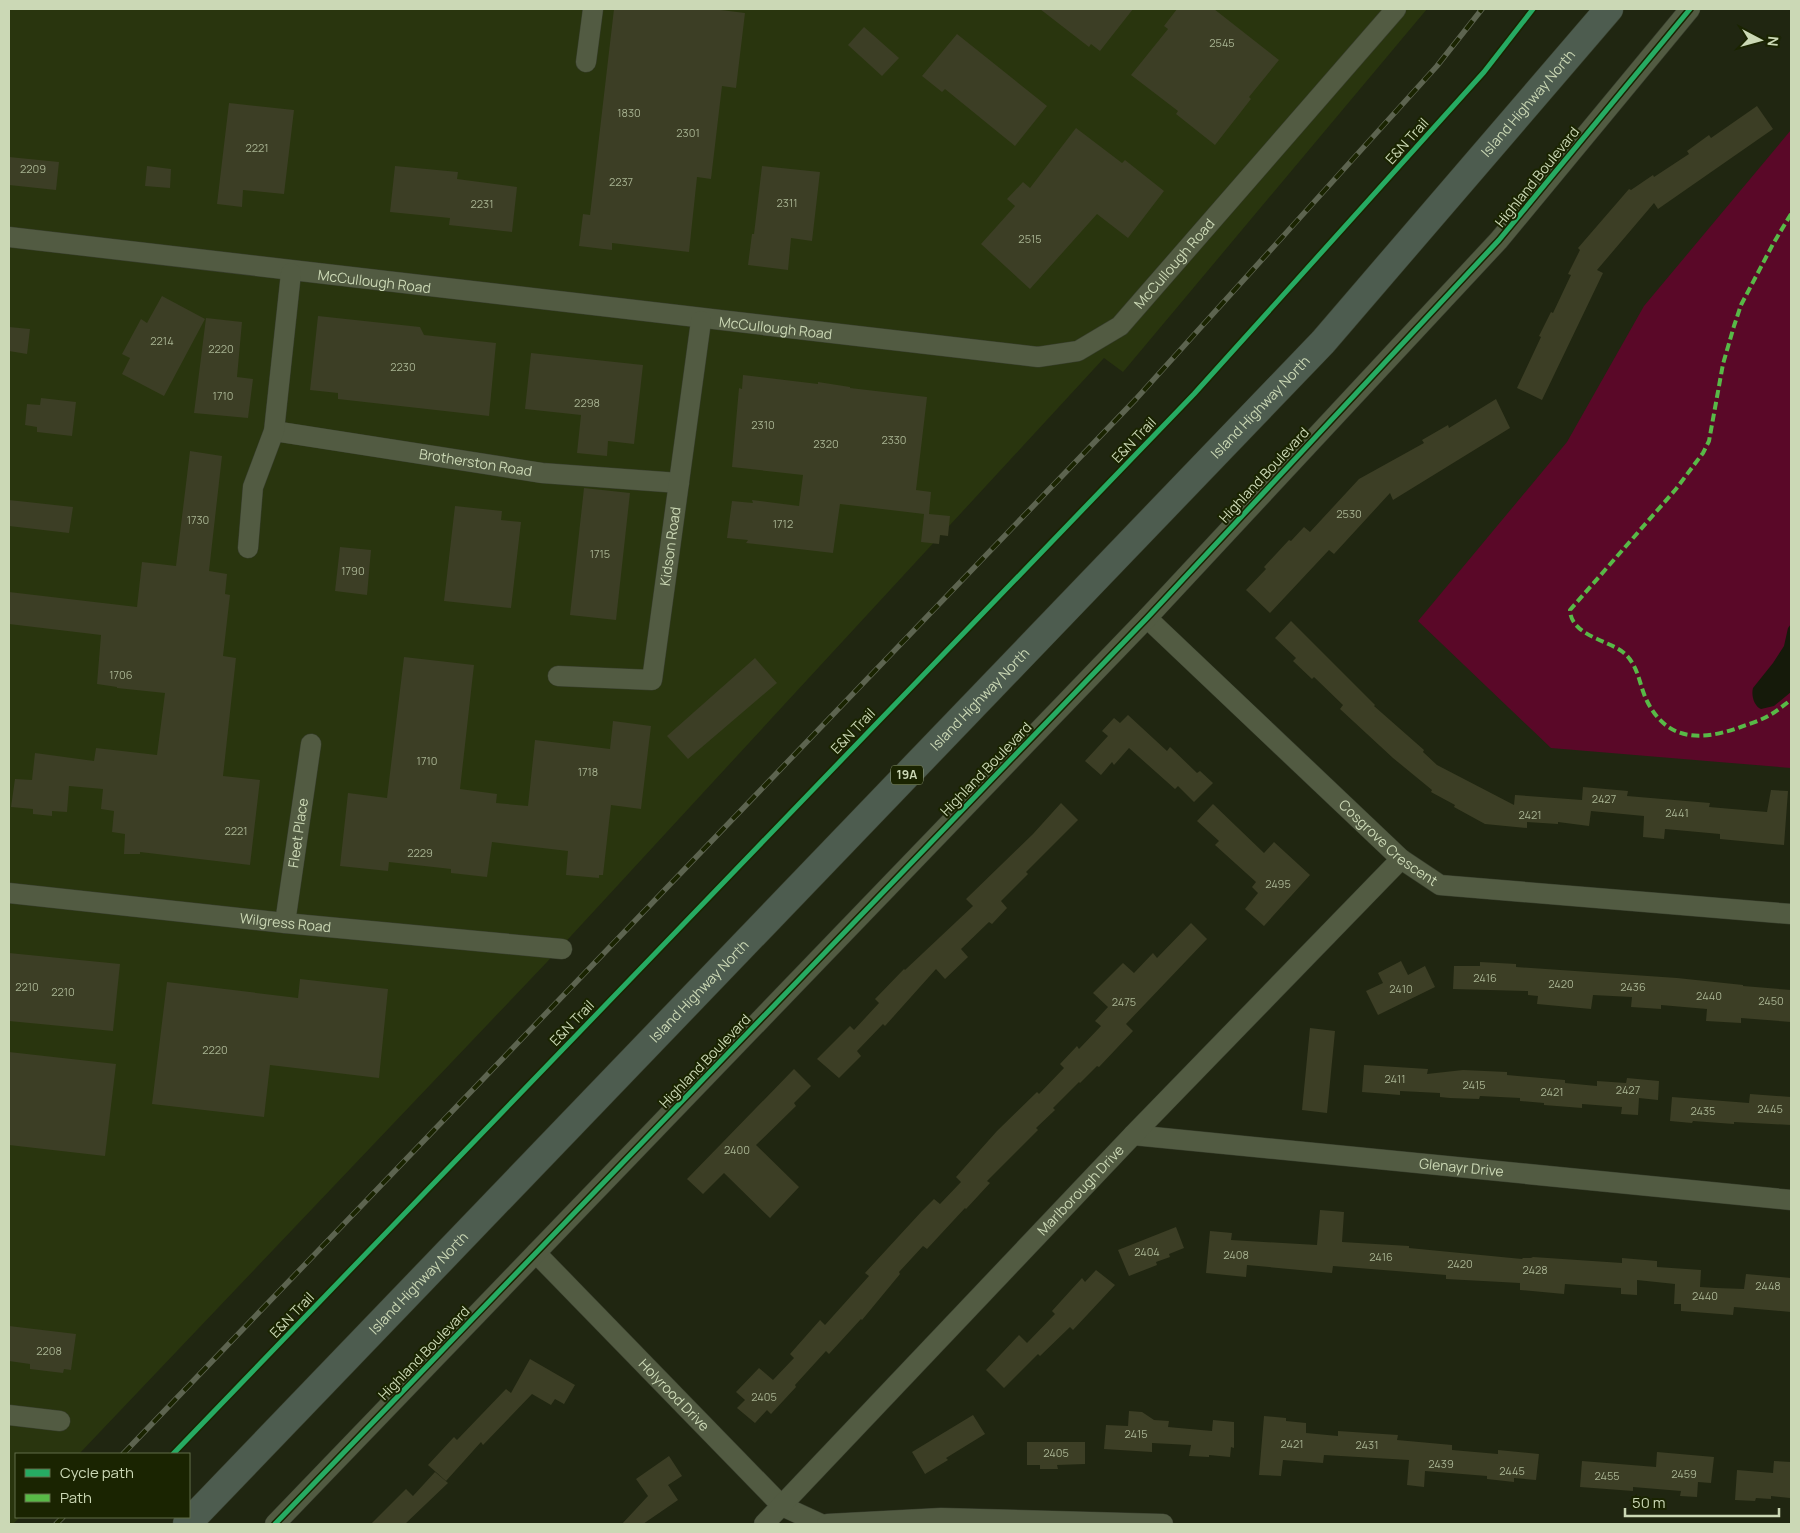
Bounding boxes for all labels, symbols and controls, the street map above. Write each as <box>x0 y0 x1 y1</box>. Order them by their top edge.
north arrow <box>1735 15 1785 65</box>
house number: 2545 <box>1209 35 1235 50</box>
text: N <box>1763 35 1783 47</box>
street label: Island Highway North <box>1476 45 1579 161</box>
house number: 1830 <box>617 105 641 120</box>
street label: E&N Trail <box>1381 113 1432 168</box>
street label: Highland Boulevard <box>1490 123 1583 231</box>
house number: 2301 <box>676 125 700 140</box>
house number: 2221 <box>245 140 269 155</box>
house number: 2209 <box>20 161 46 176</box>
house number: 2237 <box>609 174 633 189</box>
house number: 2311 <box>777 195 797 210</box>
house number: 2231 <box>471 196 493 211</box>
street label: McCullough Road <box>1129 214 1218 312</box>
house number: 2515 <box>1018 231 1042 246</box>
street label: McCullough Road <box>317 265 432 297</box>
street label: McCullough Road <box>718 312 833 343</box>
house number: 2214 <box>150 333 174 348</box>
house number: 2220 <box>208 341 234 356</box>
street label: Island Highway North <box>1206 351 1314 462</box>
house number: 2230 <box>390 359 416 374</box>
house number: 1710 <box>213 388 233 403</box>
house number: 2298 <box>574 395 600 410</box>
street label: E&N Trail <box>1107 413 1160 466</box>
house number: 2310 <box>751 417 775 432</box>
street label: Highland Boulevard <box>1214 423 1313 526</box>
house number: 2330 <box>881 432 907 447</box>
house number: 2320 <box>813 436 839 451</box>
street label: Brotherston Road <box>418 444 533 480</box>
street label: Kidson Road <box>655 505 685 587</box>
house number: 2530 <box>1336 506 1362 521</box>
house number: 1730 <box>187 512 209 527</box>
house number: 1712 <box>773 516 793 531</box>
house number: 1715 <box>590 546 610 561</box>
house number: 1790 <box>341 563 365 578</box>
street label: Island Highway North <box>926 643 1033 754</box>
house number: 1706 <box>109 667 133 682</box>
street label: E&N Trail <box>826 704 879 757</box>
street label: Highland Boulevard <box>936 717 1036 820</box>
house number: 1710 <box>417 753 437 768</box>
house number: 1718 <box>578 764 598 779</box>
road number: 19A <box>891 766 923 784</box>
house number: 2427 <box>1592 791 1616 806</box>
street label: Cosgrove Crescent <box>1335 795 1442 890</box>
street label: Fleet Place <box>283 797 312 869</box>
house number: 2441 <box>1665 805 1689 820</box>
house number: 2421 <box>1518 807 1542 822</box>
house number: 2221 <box>224 823 248 838</box>
house number: 2229 <box>407 845 433 860</box>
house number: 2495 <box>1265 876 1291 891</box>
street label: Wilgress Road <box>239 908 332 936</box>
street label: Island Highway North <box>645 935 752 1046</box>
house number: 2416 <box>1473 970 1497 985</box>
house number: 2420 <box>1548 976 1574 991</box>
house number: 2210 <box>15 979 39 994</box>
house number: 2436 <box>1620 979 1646 994</box>
house number: 2410 <box>1389 981 1413 996</box>
house number: 2210 <box>51 984 75 999</box>
house number: 2440 <box>1696 988 1722 1003</box>
house number: 2450 <box>1758 993 1784 1008</box>
house number: 2475 <box>1112 994 1136 1009</box>
street label: E&N Trail <box>545 996 598 1049</box>
street label: Highland Boulevard <box>655 1009 755 1112</box>
house number: 2220 <box>202 1042 228 1057</box>
house number: 2411 <box>1384 1071 1406 1086</box>
house number: 2415 <box>1462 1077 1486 1092</box>
house number: 2427 <box>1616 1082 1640 1097</box>
house number: 2421 <box>1540 1084 1564 1099</box>
house number: 2445 <box>1757 1101 1783 1116</box>
house number: 2435 <box>1691 1103 1715 1118</box>
street label: Marlborough Drive <box>1033 1140 1128 1239</box>
house number: 2400 <box>724 1142 750 1157</box>
street label: Glenayr Drive <box>1418 1153 1505 1181</box>
street label: Island Highway North <box>364 1227 472 1338</box>
house number: 2404 <box>1134 1244 1160 1259</box>
house number: 2408 <box>1223 1247 1249 1262</box>
house number: 2416 <box>1369 1249 1393 1264</box>
house number: 2420 <box>1447 1256 1473 1271</box>
house number: 2428 <box>1522 1262 1548 1277</box>
house number: 2448 <box>1755 1278 1781 1293</box>
street label: E&N Trail <box>265 1288 318 1341</box>
house number: 2440 <box>1692 1288 1718 1303</box>
street label: Highland Boulevard <box>374 1301 474 1404</box>
house number: 2208 <box>36 1343 62 1358</box>
street label: Holyrood Drive <box>635 1354 714 1435</box>
house number: 2405 <box>751 1389 777 1404</box>
house number: 2415 <box>1124 1426 1148 1441</box>
house number: 2421 <box>1280 1436 1304 1451</box>
house number: 2431 <box>1356 1437 1378 1452</box>
house number: 2405 <box>1043 1445 1069 1460</box>
legend <box>15 1453 190 1518</box>
house number: 2439 <box>1428 1456 1454 1471</box>
text: Cycle path <box>60 1462 134 1483</box>
house number: 2445 <box>1499 1463 1525 1478</box>
house number: 2459 <box>1671 1466 1697 1481</box>
house number: 2455 <box>1594 1468 1620 1483</box>
scale bar <box>1625 1486 1779 1518</box>
text: Path <box>60 1487 92 1508</box>
text: 50 m <box>1632 1492 1666 1513</box>

